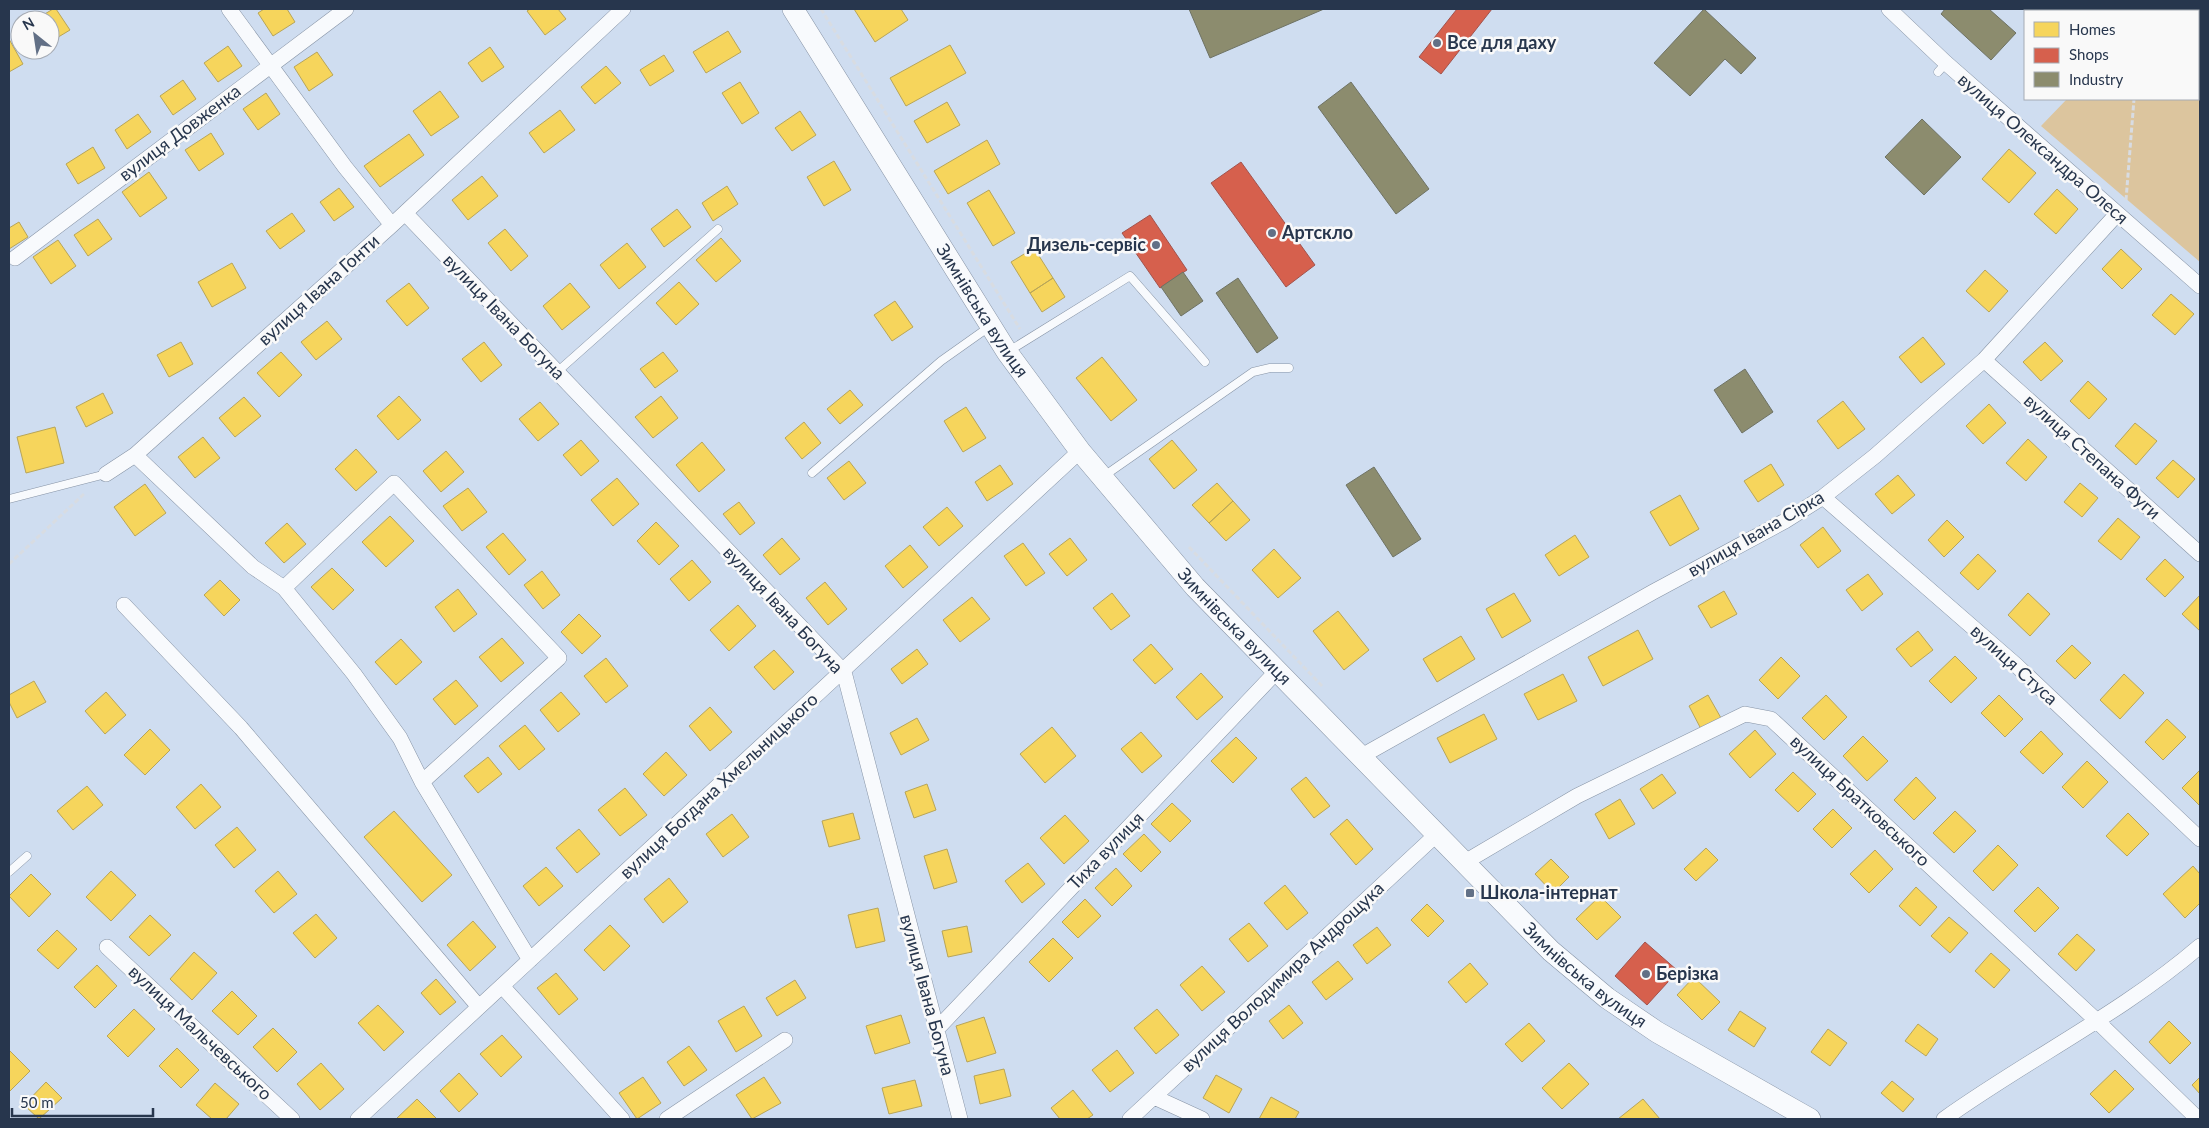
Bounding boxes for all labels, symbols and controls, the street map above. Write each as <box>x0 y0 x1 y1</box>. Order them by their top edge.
north arrow <box>10 10 60 60</box>
legend <box>2024 10 2199 100</box>
text: N <box>19 13 37 33</box>
text: Homes <box>2069 20 2115 38</box>
place label: Все для даху <box>1447 31 1557 53</box>
marker: Все для даху <box>1431 37 1443 49</box>
text: Shops <box>2069 45 2109 63</box>
street label: вулиця Олександра Олеся <box>1954 68 2133 228</box>
text: Industry <box>2069 70 2124 88</box>
street label: вулиця Довженка <box>114 79 245 185</box>
place label: Артскло <box>1281 221 1353 243</box>
marker: Артскло <box>1266 227 1278 239</box>
street label: вулиця Івана Гонти <box>253 229 383 349</box>
place label: Дизель-сервіс <box>1027 233 1146 255</box>
street label: Зимнівська вулиця <box>932 239 1034 381</box>
marker: Дизель-сервіс <box>1150 239 1162 251</box>
street label: вулиця Івана Богуна <box>439 249 570 384</box>
street label: вулиця Степана Фуги <box>2020 389 2166 523</box>
street label: вулиця Івана Сірка <box>1684 485 1827 581</box>
street label: вулиця Івана Богуна <box>719 541 848 678</box>
street label: Зимнівська вулиця <box>1173 563 1297 689</box>
street label: вулиця Стуса <box>1967 619 2063 709</box>
street label: вулиця Богдана Хмельницького <box>615 688 822 883</box>
street label: вулиця Братковського <box>1786 730 1935 871</box>
street label: Тиха вулиця <box>1063 807 1148 894</box>
street label: вулиця Володимира Андрощука <box>1177 877 1388 1076</box>
place label: Школа-інтернат <box>1480 881 1618 903</box>
marker: Школа-інтернат <box>1464 887 1476 899</box>
street label: вулиця Івана Богуна <box>896 912 960 1078</box>
street label: Зимнівська вулиця <box>1519 917 1651 1032</box>
street label: вулиця Мальчевського <box>124 960 277 1104</box>
place label: Берізка <box>1656 962 1719 984</box>
marker: Берізка <box>1640 968 1652 980</box>
scale bar <box>12 1086 154 1118</box>
text: 50 m <box>20 1093 54 1111</box>

